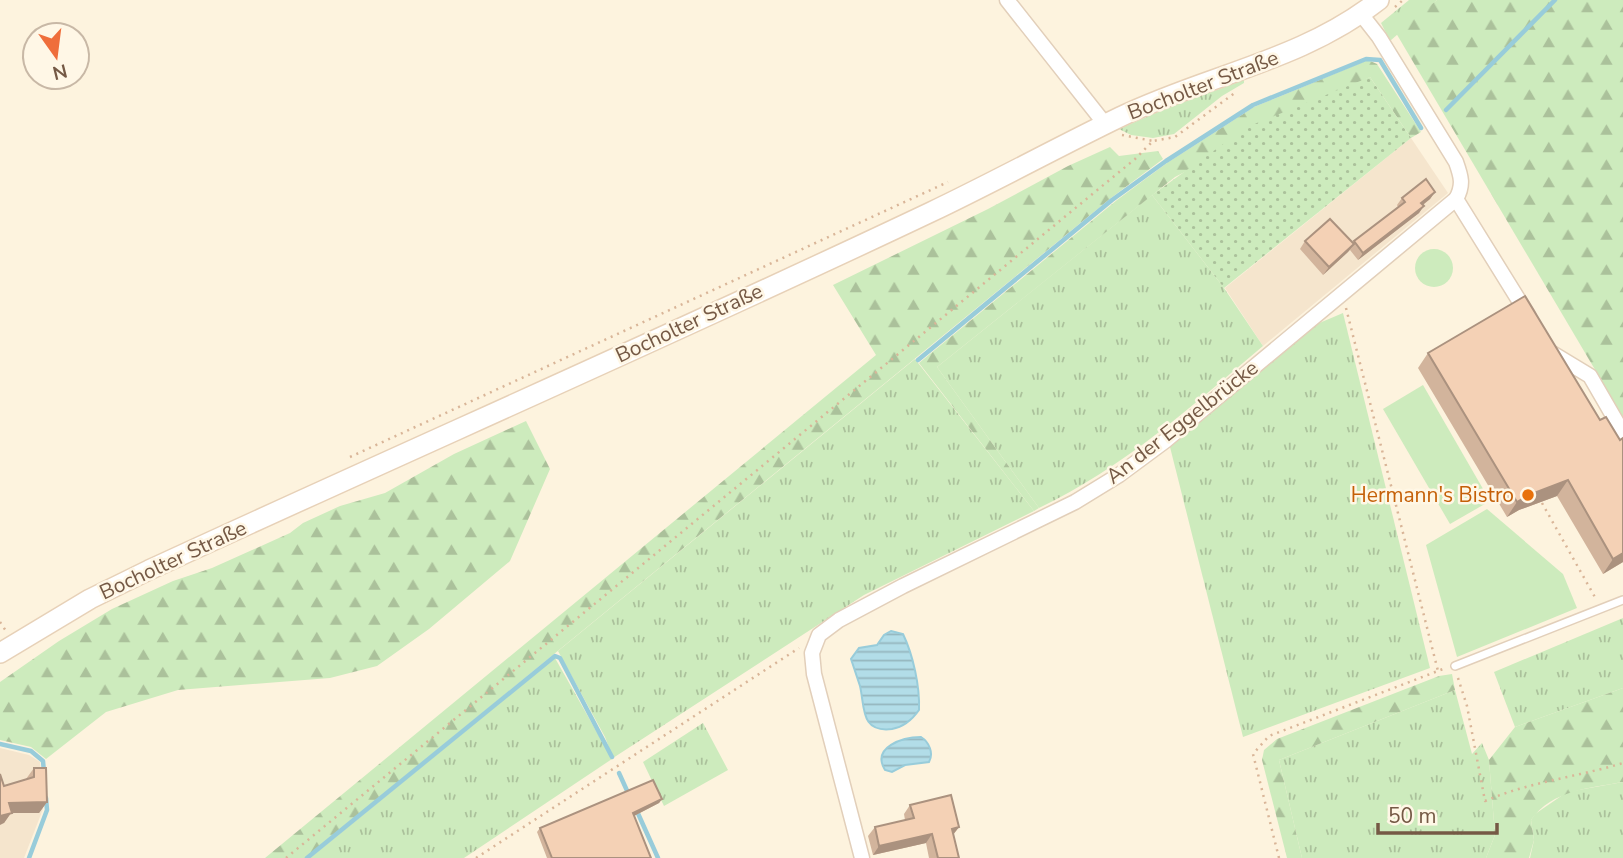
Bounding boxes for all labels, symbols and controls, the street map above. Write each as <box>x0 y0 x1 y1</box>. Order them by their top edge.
north arrow <box>21 21 91 91</box>
street label: Bocholter Straße <box>1124 43 1282 127</box>
text: N <box>50 57 70 86</box>
street label: Bocholter Straße <box>611 277 767 369</box>
street label: An der Eggelbrücke <box>1100 354 1264 490</box>
place label: Hermann's Bistro <box>1351 481 1514 509</box>
marker: Hermann's Bistro <box>1520 487 1536 503</box>
street label: Bocholter Straße <box>95 514 251 606</box>
scale bar <box>1378 792 1497 836</box>
text: 50 m <box>1388 802 1437 830</box>

